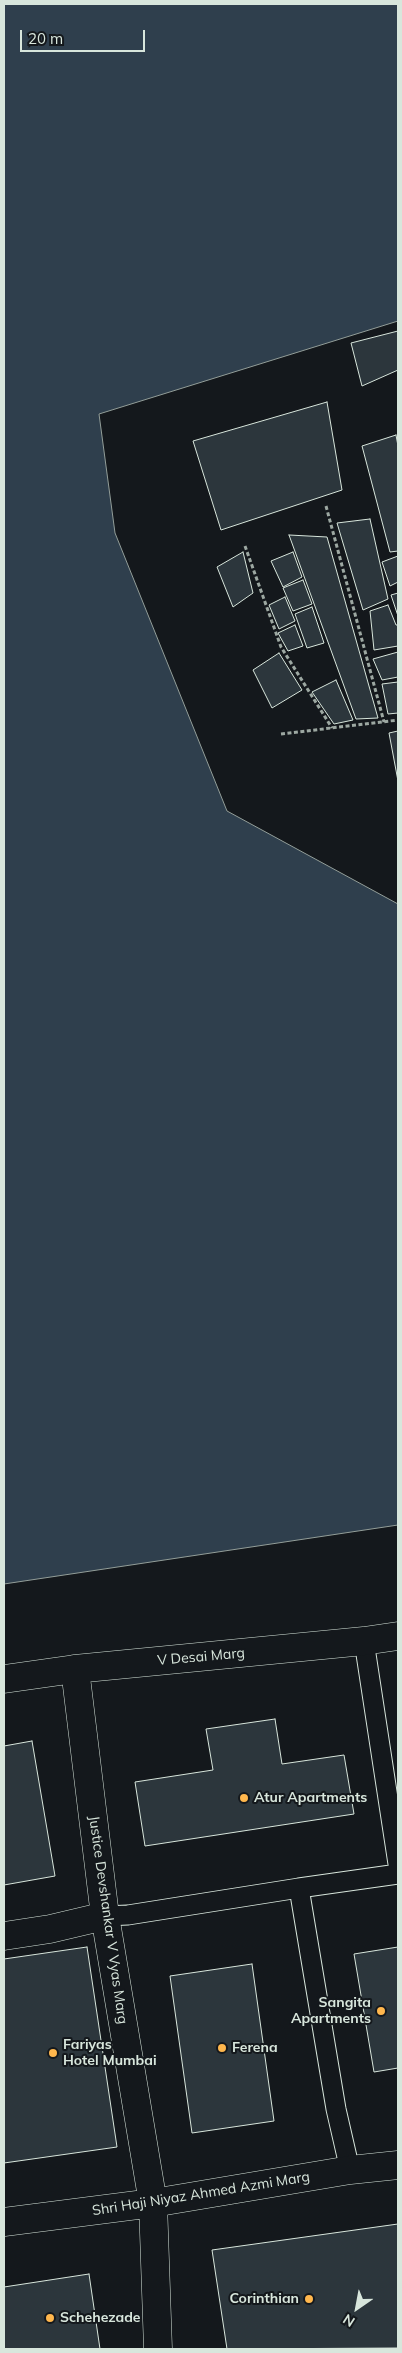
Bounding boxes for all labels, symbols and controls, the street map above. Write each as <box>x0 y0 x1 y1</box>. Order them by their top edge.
scale bar <box>22 20 148 52</box>
text: 20 m <box>28 29 63 48</box>
street label: V Desai Marg <box>157 1645 245 1669</box>
place label: Atur Apartments <box>254 1790 367 1806</box>
marker: Atur Apartments <box>238 1792 250 1804</box>
street label: Justice Devshankar V Vyas Marg <box>85 1815 131 2025</box>
place label: Sangita Apartments <box>291 1995 371 2028</box>
marker: Sangita Apartments <box>375 2005 387 2017</box>
place label: Fariyas Hotel Mumbai <box>63 2037 157 2070</box>
place label: Ferena <box>232 2040 278 2056</box>
marker: Ferena <box>216 2042 228 2054</box>
marker: Fariyas Hotel Mumbai <box>47 2047 59 2059</box>
street label: Shri Haji Niyaz Ahmed Azmi Marg <box>91 2168 311 2220</box>
north arrow <box>332 2283 382 2333</box>
place label: Corinthian <box>229 2291 299 2307</box>
marker: Corinthian <box>303 2293 315 2305</box>
place label: Schehezade <box>60 2310 141 2326</box>
text: N <box>339 2310 358 2331</box>
marker: Schehezade <box>44 2312 56 2324</box>

